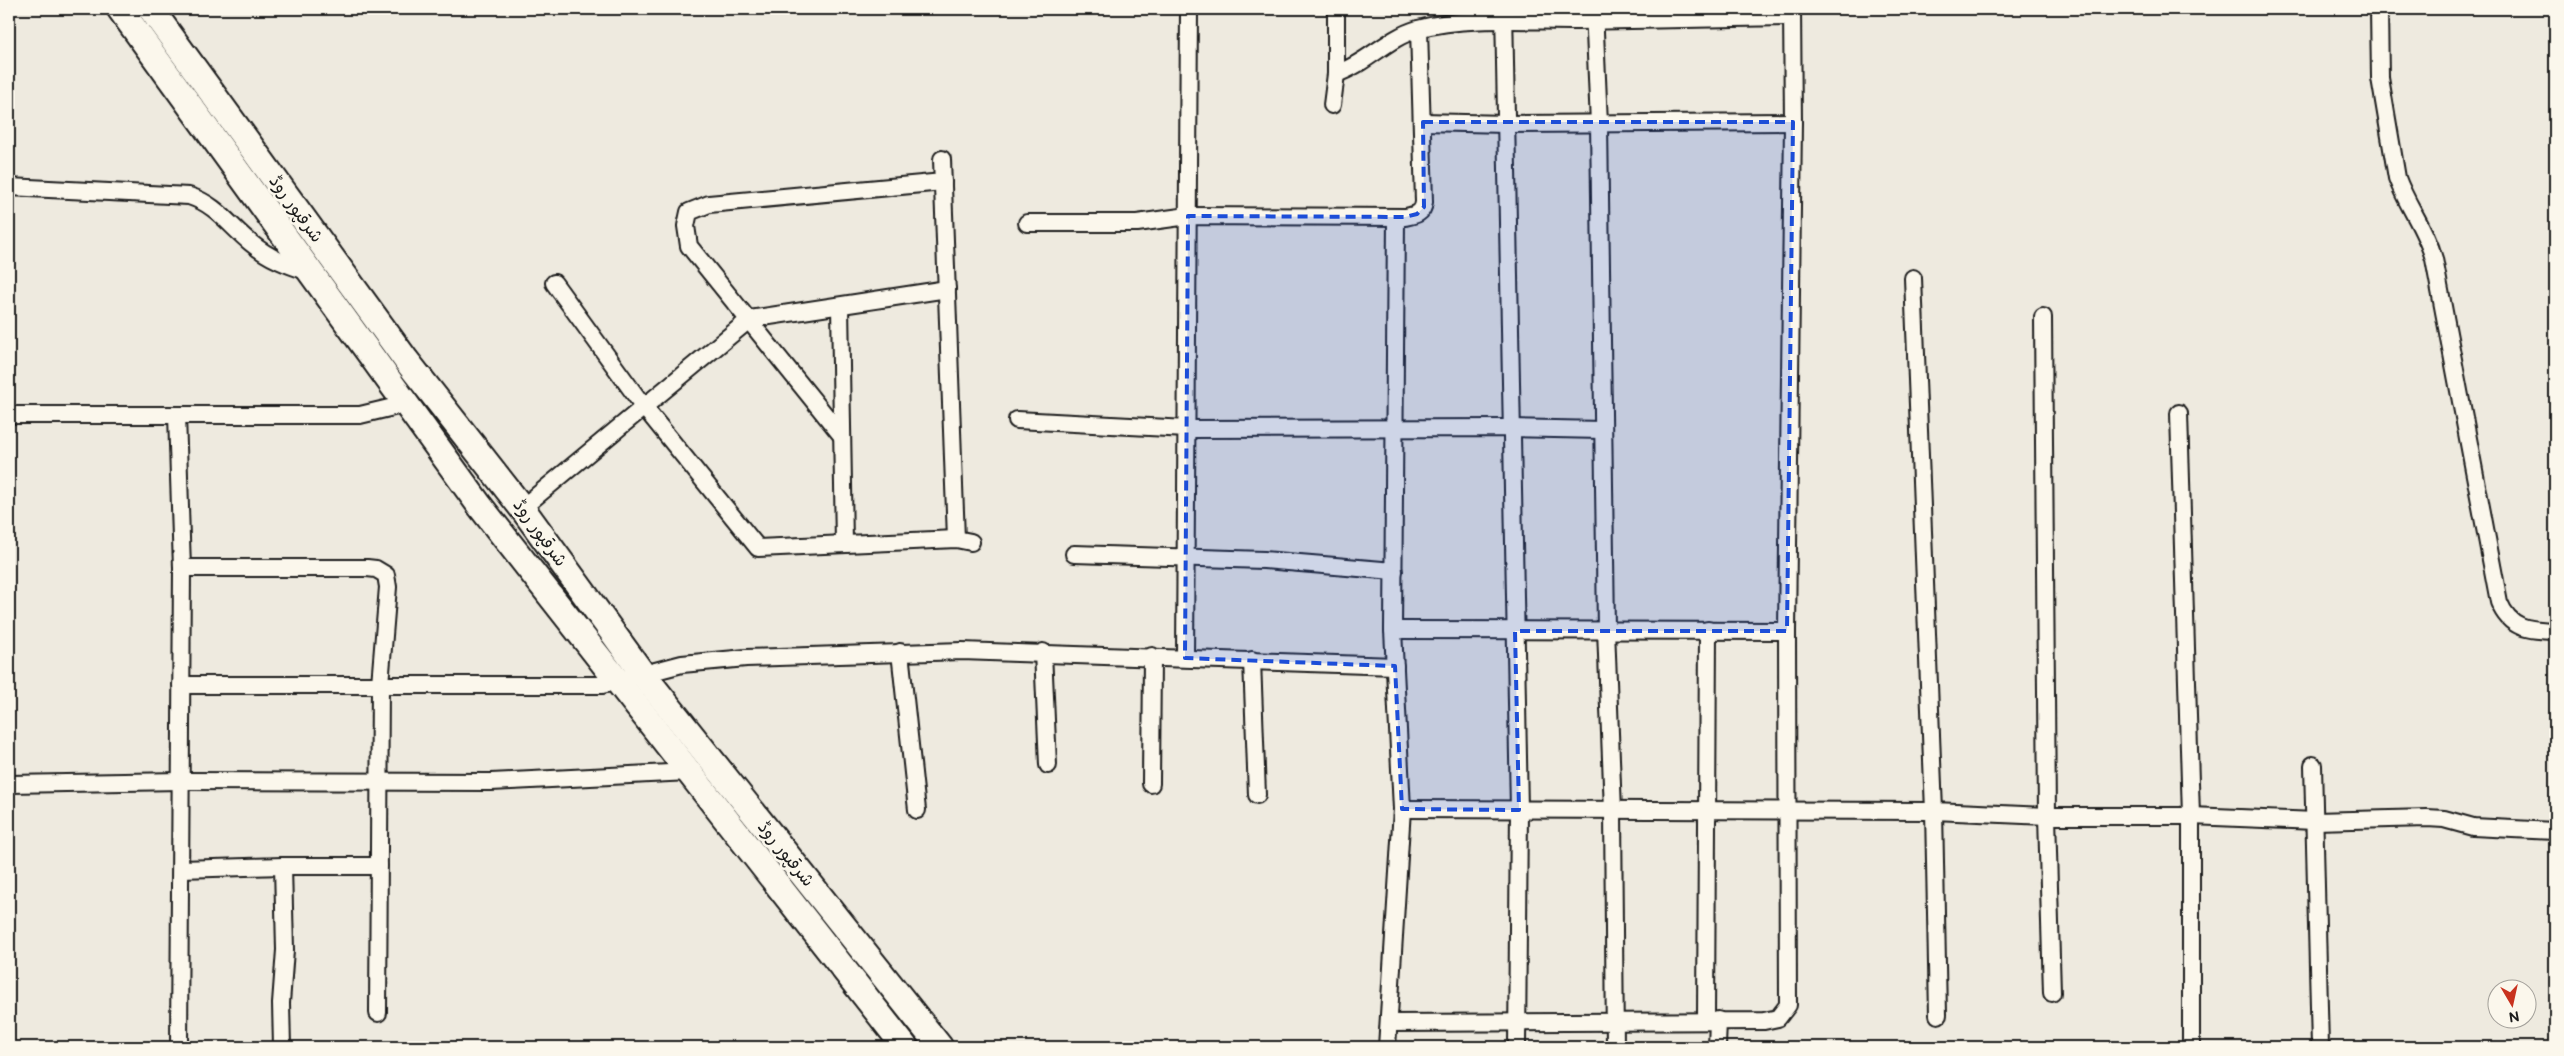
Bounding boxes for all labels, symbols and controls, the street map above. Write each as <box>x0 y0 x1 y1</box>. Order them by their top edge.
street label: شرقپور روڈ <box>264 171 327 247</box>
street label: شرقپور روڈ <box>508 495 571 571</box>
street label: شرقپور روڈ <box>752 817 819 892</box>
north arrow <box>2486 978 2536 1028</box>
text: N <box>2507 1007 2520 1026</box>

